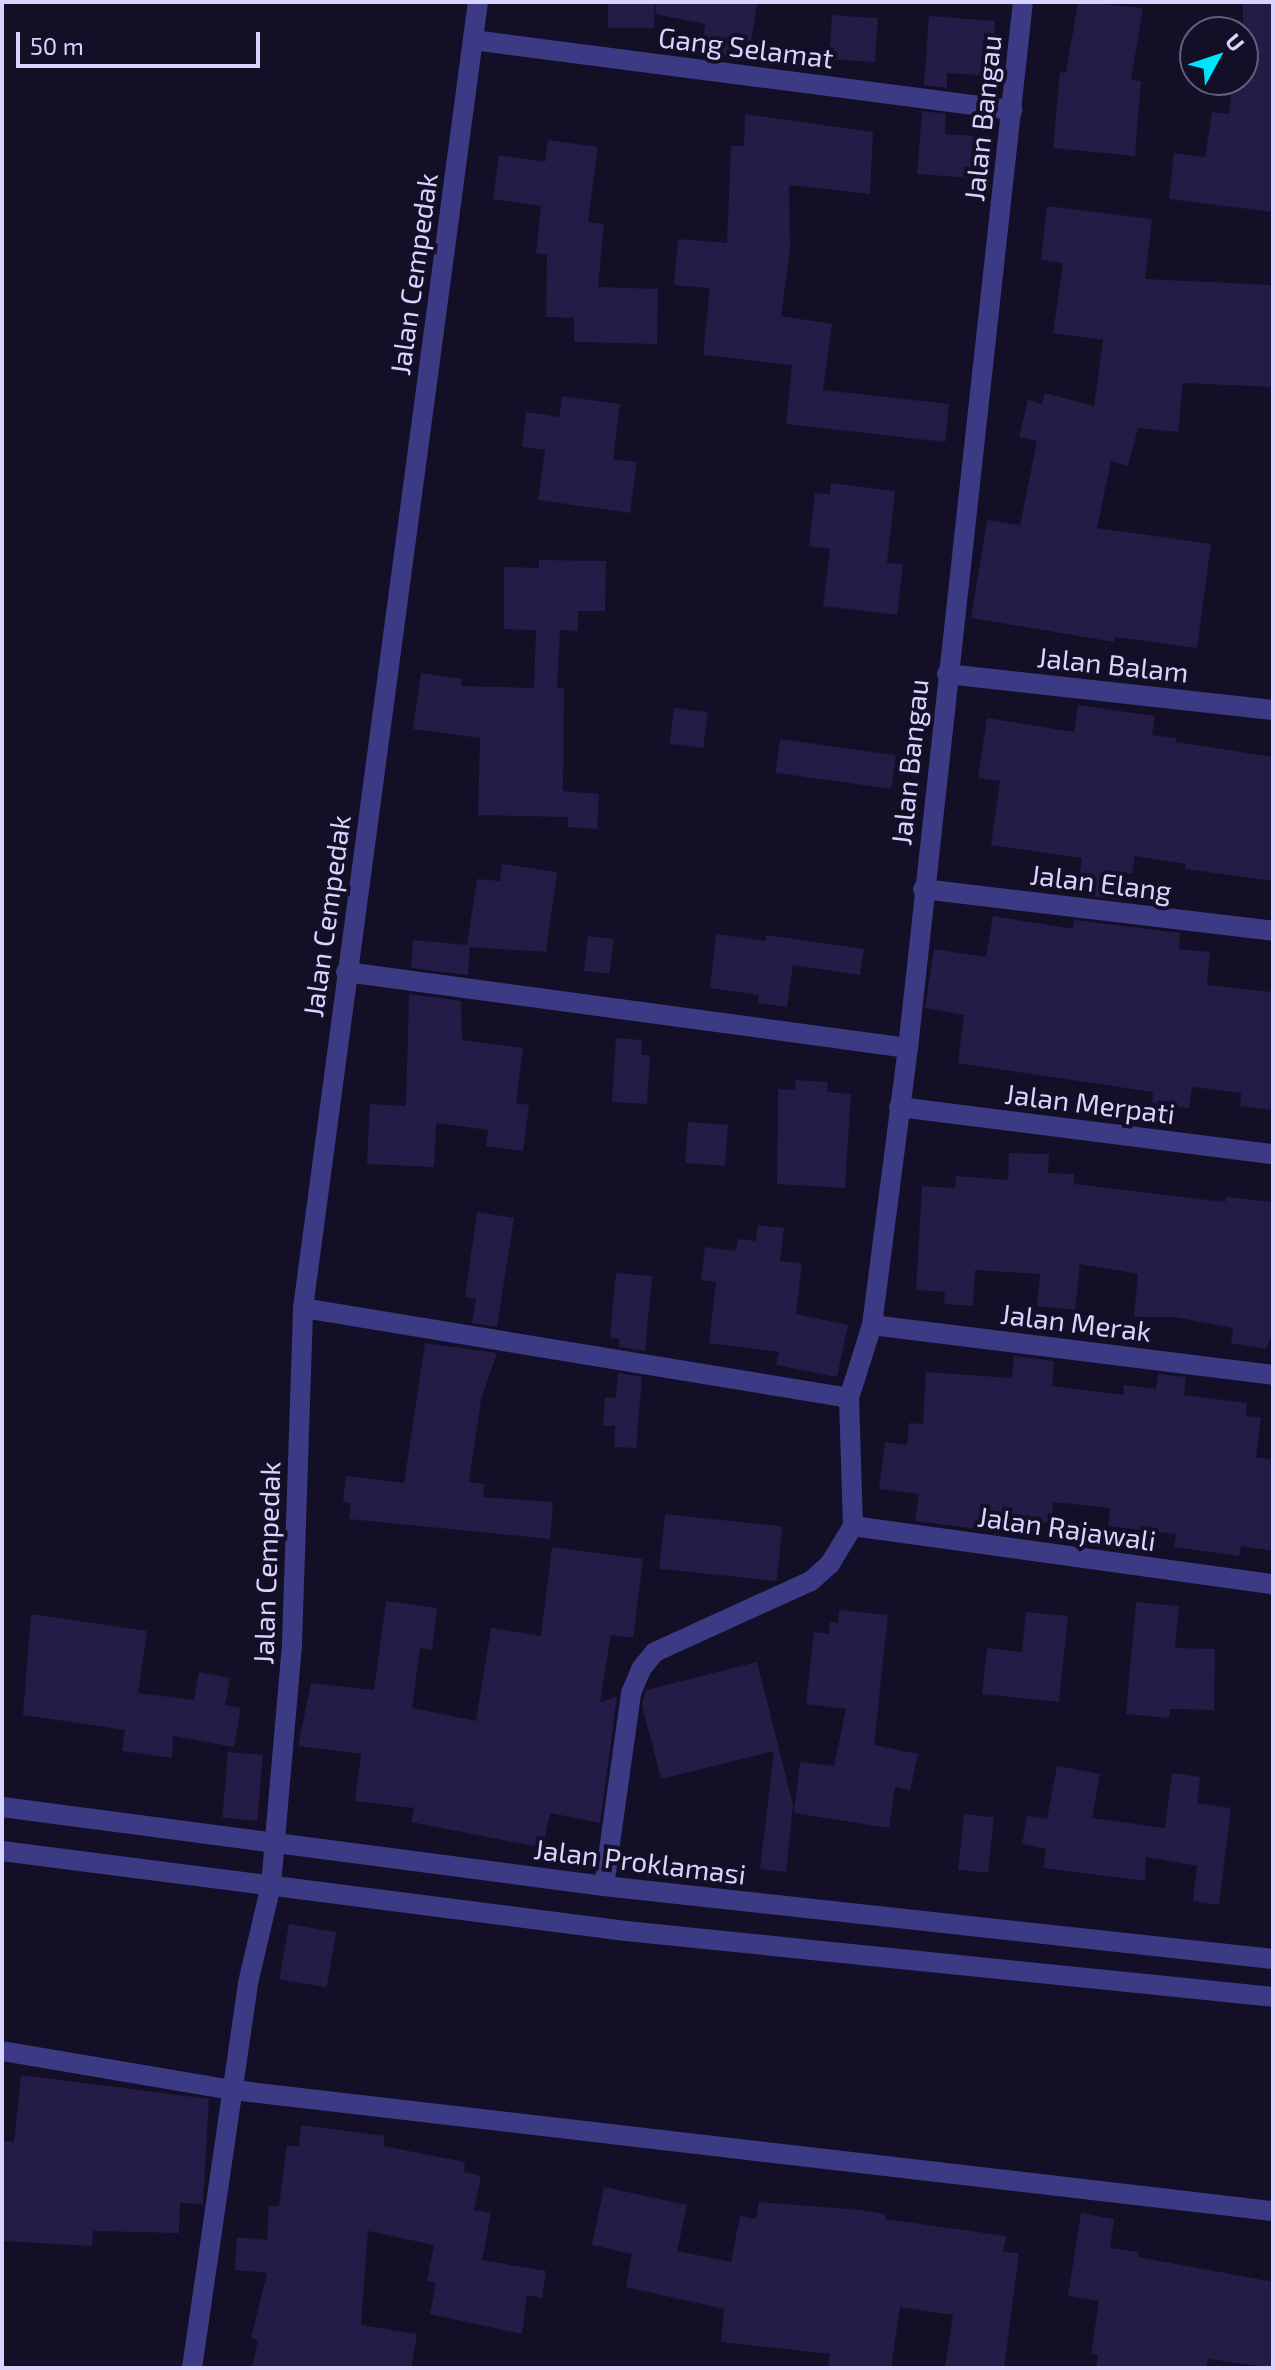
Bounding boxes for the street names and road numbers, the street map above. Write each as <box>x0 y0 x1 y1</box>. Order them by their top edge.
street label: Gang Selamat <box>657 20 835 74</box>
street label: Jalan Bangau <box>957 33 1007 203</box>
street label: Jalan Cempedak <box>382 171 444 377</box>
street label: Jalan Balam <box>1036 639 1190 689</box>
street label: Jalan Bangau <box>884 677 934 847</box>
street label: Jalan Cempedak <box>295 813 357 1019</box>
street label: Jalan Elang <box>1028 857 1174 907</box>
street label: Jalan Merpati <box>1003 1076 1177 1130</box>
street label: Jalan Merak <box>999 1296 1153 1348</box>
street label: Jalan Cempedak <box>246 1461 286 1665</box>
street label: Jalan Rajawali <box>976 1499 1158 1557</box>
street label: Jalan Proklamasi <box>532 1831 748 1891</box>

